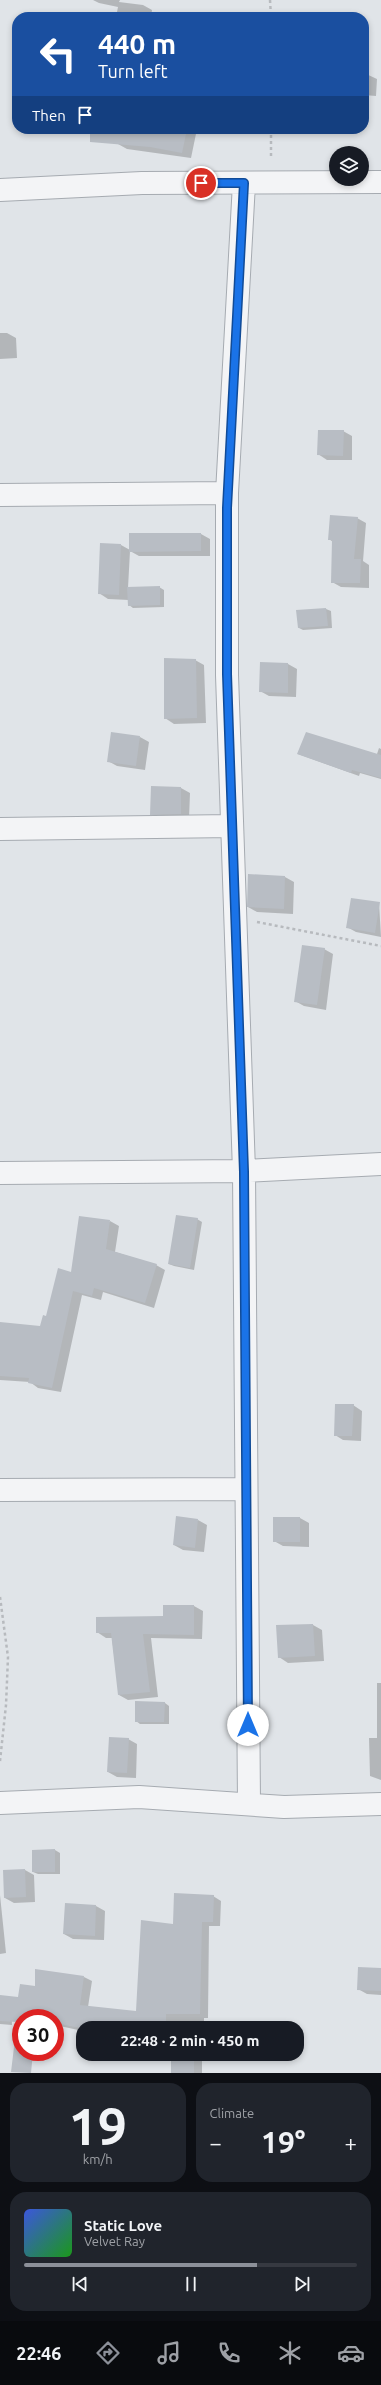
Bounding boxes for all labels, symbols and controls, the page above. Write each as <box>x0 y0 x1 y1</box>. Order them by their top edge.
icon: left <box>32 28 84 80</box>
text: 440 m <box>98 28 176 59</box>
text: Turn left <box>98 61 168 81</box>
icon: arrive <box>74 104 96 126</box>
text: Then <box>32 107 66 124</box>
map controls <box>329 146 369 186</box>
button: layers <box>329 146 369 186</box>
pin <box>184 166 218 200</box>
icon: arrive <box>190 172 212 194</box>
position arrow <box>227 1704 269 1746</box>
speed limit sign: 30 <box>12 2009 64 2061</box>
text: 22:48 · 2 min · 450 m <box>121 2032 259 2049</box>
text: 19 <box>68 2097 127 2155</box>
text: Climate <box>210 2106 254 2120</box>
text: 19° <box>261 2125 305 2159</box>
text: − <box>210 2130 222 2155</box>
text: + <box>345 2130 357 2155</box>
text: km/h <box>83 2152 113 2166</box>
text: Static Love <box>84 2217 162 2234</box>
text: Velvet Ray <box>84 2234 145 2248</box>
icon: previous <box>69 2273 91 2295</box>
icon: pause <box>180 2273 202 2295</box>
icon: next <box>291 2273 313 2295</box>
icon: directions <box>94 2339 122 2367</box>
icon: music <box>155 2339 183 2367</box>
icon: phone <box>215 2339 243 2367</box>
icon: climate <box>276 2339 304 2367</box>
icon: car <box>337 2339 365 2367</box>
text: 22:46 <box>16 2343 61 2363</box>

